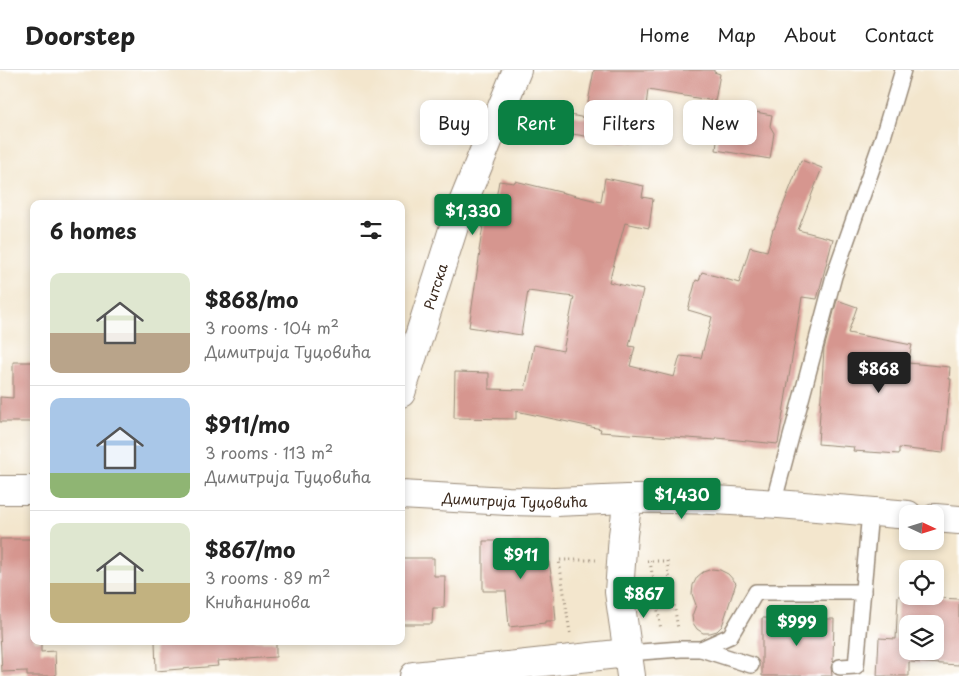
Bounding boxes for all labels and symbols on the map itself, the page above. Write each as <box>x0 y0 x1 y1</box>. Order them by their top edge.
pin: $1,330 <box>432 194 514 236</box>
street label: Ритска <box>418 260 452 312</box>
pin: $868 <box>849 352 909 394</box>
pin: $1,430 <box>641 478 723 520</box>
street label: Димитрија Туцовића <box>441 487 588 513</box>
north arrow <box>899 505 944 550</box>
pin: $911 <box>491 538 551 580</box>
pin: $867 <box>614 576 674 619</box>
pin: $999 <box>767 604 827 647</box>

